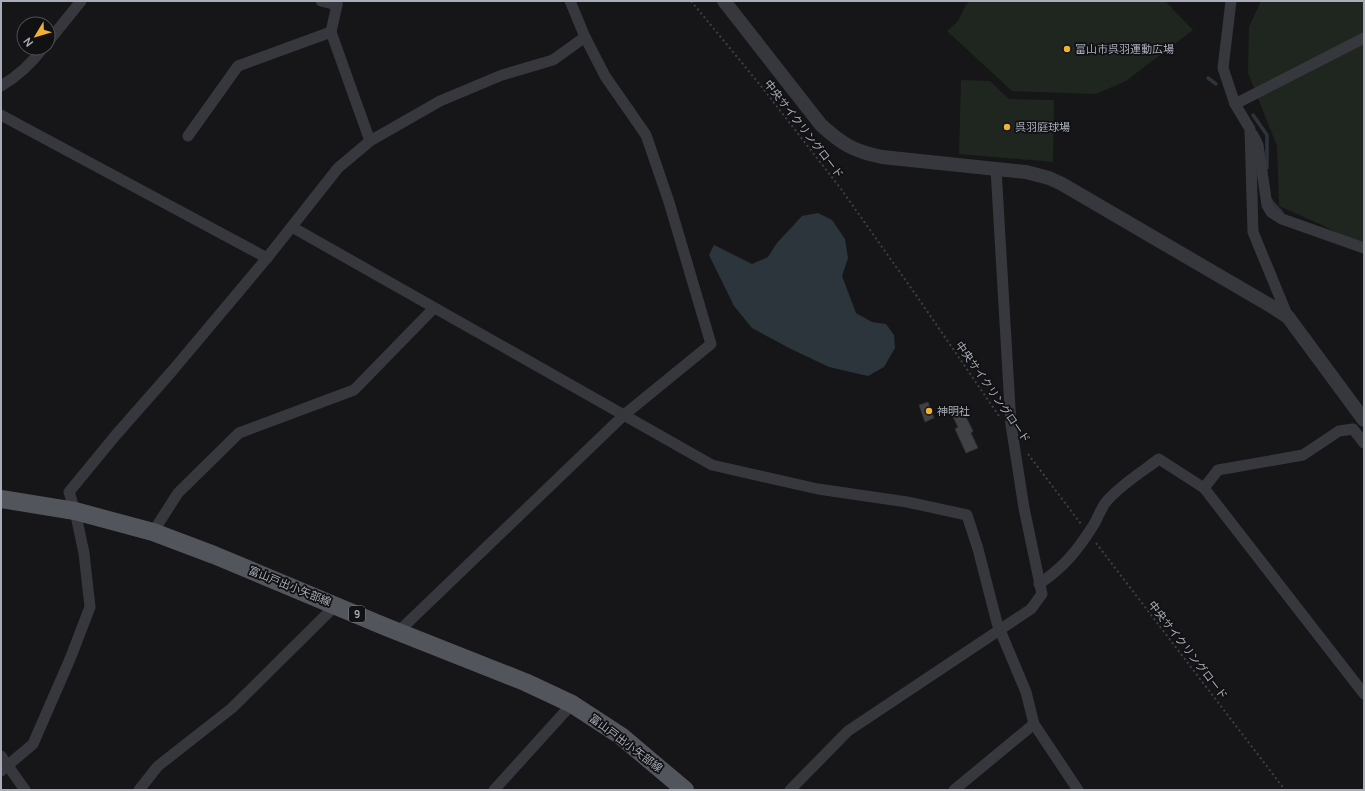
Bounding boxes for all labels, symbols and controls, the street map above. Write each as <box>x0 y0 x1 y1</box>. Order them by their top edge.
north arrow <box>16 16 56 56</box>
text: N <box>19 35 36 50</box>
place label: 富山市呉羽運動広場 <box>1075 41 1174 56</box>
marker: 富山市呉羽運動広場 <box>1062 44 1072 54</box>
street label: 中央サイクリングロード <box>761 76 847 181</box>
place label: 呉羽庭球場 <box>1015 119 1070 134</box>
marker: 呉羽庭球場 <box>1002 122 1012 132</box>
street label: 中央サイクリングロード <box>953 338 1034 445</box>
place label: 神明社 <box>937 403 970 418</box>
marker: 神明社 <box>924 406 934 416</box>
street label: 富山戸出小矢部線 <box>247 562 334 609</box>
street label: 中央サイクリングロード <box>1145 597 1231 702</box>
road number: 9 <box>349 606 365 622</box>
street label: 富山戸出小矢部線 <box>587 710 666 775</box>

